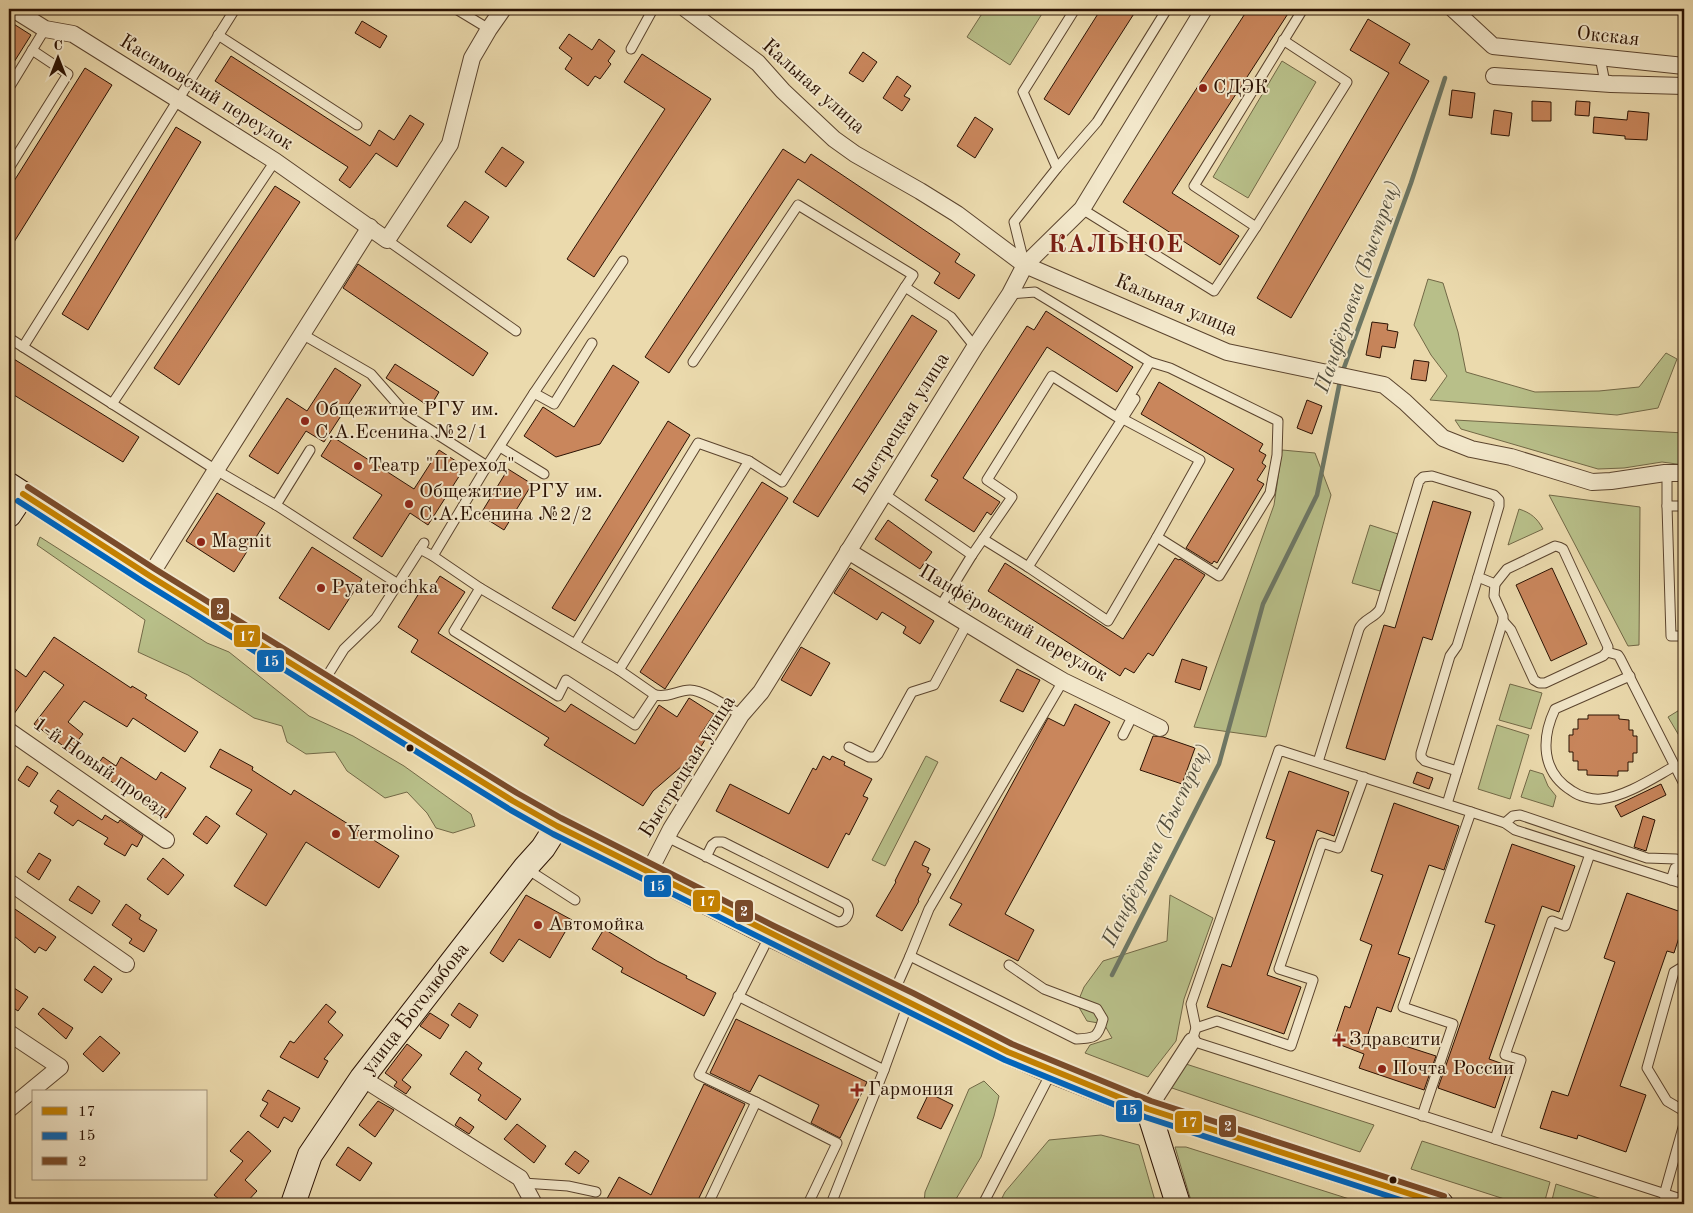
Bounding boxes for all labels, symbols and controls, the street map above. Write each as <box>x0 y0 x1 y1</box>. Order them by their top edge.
street label: Окская <box>1576 24 1640 50</box>
north arrow <box>32 32 82 82</box>
street label: Касимовский переулок <box>116 32 296 154</box>
street label: Кальная улица <box>758 36 868 138</box>
text: С <box>53 39 63 53</box>
place label: СДЭК <box>1213 78 1269 98</box>
marker: СДЭК <box>1197 82 1209 94</box>
water label: Панфёровка (Быстрец) <box>1312 178 1404 397</box>
district label: КАЛЬНОЕ <box>1048 233 1184 258</box>
street label: Кальная улица <box>1112 271 1240 341</box>
street label: Быстрецкая улица <box>850 349 954 498</box>
place label: Общежитие РГУ им. С.А.Есенина №2/1 <box>315 400 499 443</box>
marker: Общежитие РГУ им. С.А.Есенина №2/1 <box>299 415 311 427</box>
place label: Театр "Переход" <box>368 456 515 476</box>
marker: Театр "Переход" <box>352 460 364 472</box>
place label: Общежитие РГУ им. С.А.Есенина №2/2 <box>419 482 603 525</box>
marker: Общежитие РГУ им. С.А.Есенина №2/2 <box>403 498 415 510</box>
place label: Magnit <box>211 532 272 552</box>
marker: Magnit <box>195 536 207 548</box>
street label: Панфёровский переулок <box>915 562 1111 686</box>
place label: Pyaterochka <box>331 578 439 598</box>
marker: Pyaterochka <box>315 582 327 594</box>
line badge: 2 <box>210 597 230 621</box>
text: 2 <box>216 603 224 617</box>
line badge: 17 <box>233 624 261 648</box>
text: 17 <box>239 630 255 644</box>
line badge: 15 <box>256 649 285 673</box>
text: 15 <box>263 655 279 669</box>
street label: Быстрецкая улица <box>636 692 740 841</box>
street label: 1-й Новый проезд <box>29 714 171 822</box>
water label: Панфёровка (Быстрец) <box>1098 741 1215 951</box>
unlabelled marker <box>405 743 415 753</box>
place label: Yermolino <box>346 824 434 844</box>
marker: Yermolino <box>330 828 342 840</box>
line badge: 15 <box>643 874 672 898</box>
text: 15 <box>649 880 665 894</box>
line badge: 17 <box>692 889 721 913</box>
text: 17 <box>699 895 715 909</box>
line badge: 2 <box>734 899 754 923</box>
text: 2 <box>740 905 748 919</box>
place label: Автомойка <box>548 915 644 935</box>
marker: Автомойка <box>532 919 544 931</box>
street label: улица Боголюбова <box>359 939 474 1079</box>
place label: Здравсити <box>1349 1030 1441 1050</box>
marker: Здравсити <box>1333 1034 1345 1046</box>
place label: Почта России <box>1392 1059 1514 1079</box>
marker: Почта России <box>1376 1063 1388 1075</box>
place label: Гармония <box>868 1080 954 1100</box>
marker: Гармония <box>850 1083 864 1097</box>
legend <box>32 1090 208 1180</box>
line badge: 15 <box>1115 1099 1143 1123</box>
text: 15 <box>1121 1104 1137 1118</box>
text: 17 <box>78 1105 95 1120</box>
line badge: 17 <box>1174 1110 1203 1134</box>
line badge: 2 <box>1218 1114 1237 1138</box>
text: 17 <box>1181 1116 1197 1130</box>
text: 2 <box>1224 1120 1232 1134</box>
text: 15 <box>78 1129 95 1144</box>
text: 2 <box>78 1155 87 1170</box>
unlabelled marker <box>1388 1175 1398 1185</box>

